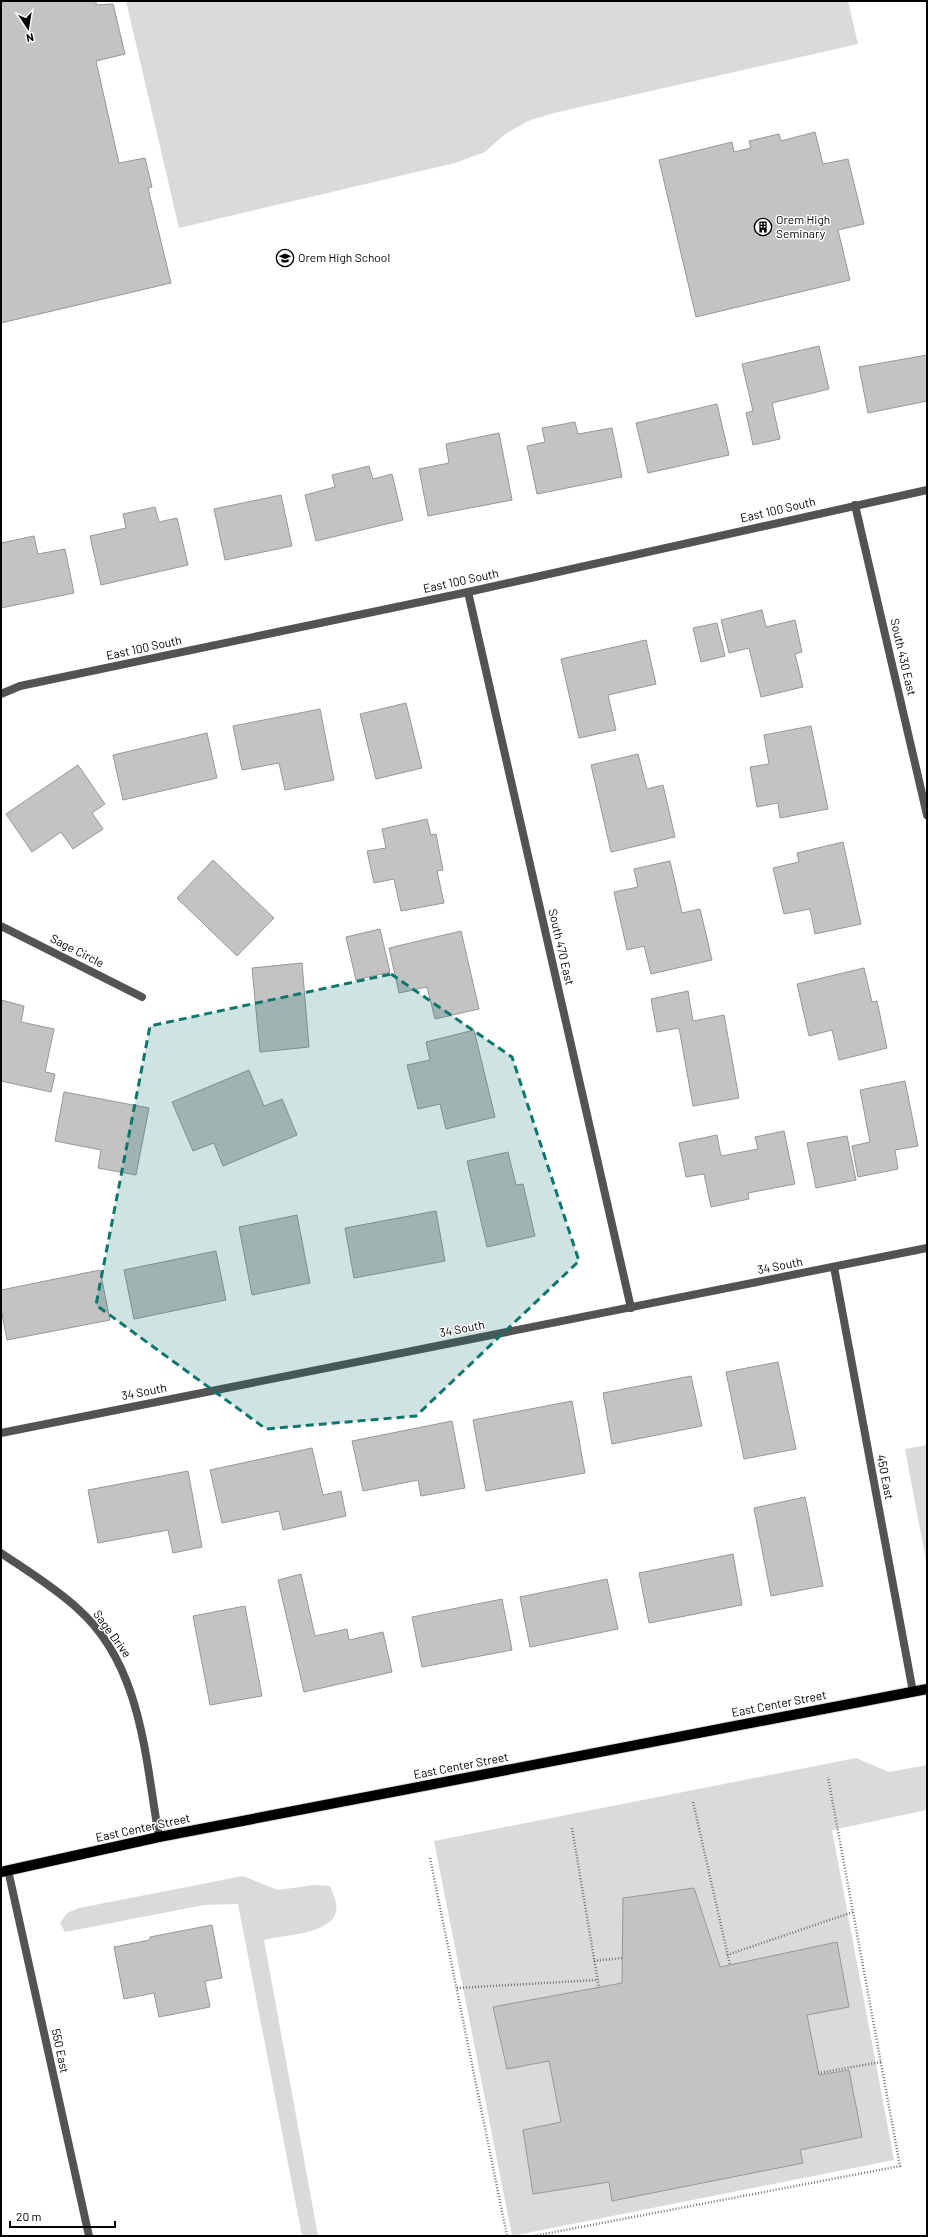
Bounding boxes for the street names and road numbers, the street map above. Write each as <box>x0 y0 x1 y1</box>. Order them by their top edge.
street label: East 100 South <box>739 494 817 524</box>
street label: East 100 South <box>422 565 500 595</box>
street label: South 430 East <box>888 617 920 697</box>
street label: East 100 South <box>105 632 183 662</box>
street label: South 470 East <box>546 907 578 986</box>
street label: Sage Circle <box>48 931 107 970</box>
street label: 34 South <box>756 1254 804 1276</box>
street label: 34 South <box>438 1317 486 1339</box>
street label: 34 South <box>120 1380 168 1402</box>
street label: 450 East <box>875 1453 897 1500</box>
street label: Sage Drive <box>91 1607 135 1660</box>
street label: East Center Street <box>730 1687 827 1719</box>
street label: East Center Street <box>412 1749 509 1781</box>
street label: East Center Street <box>94 1810 191 1844</box>
street label: 550 East <box>49 2027 73 2074</box>

